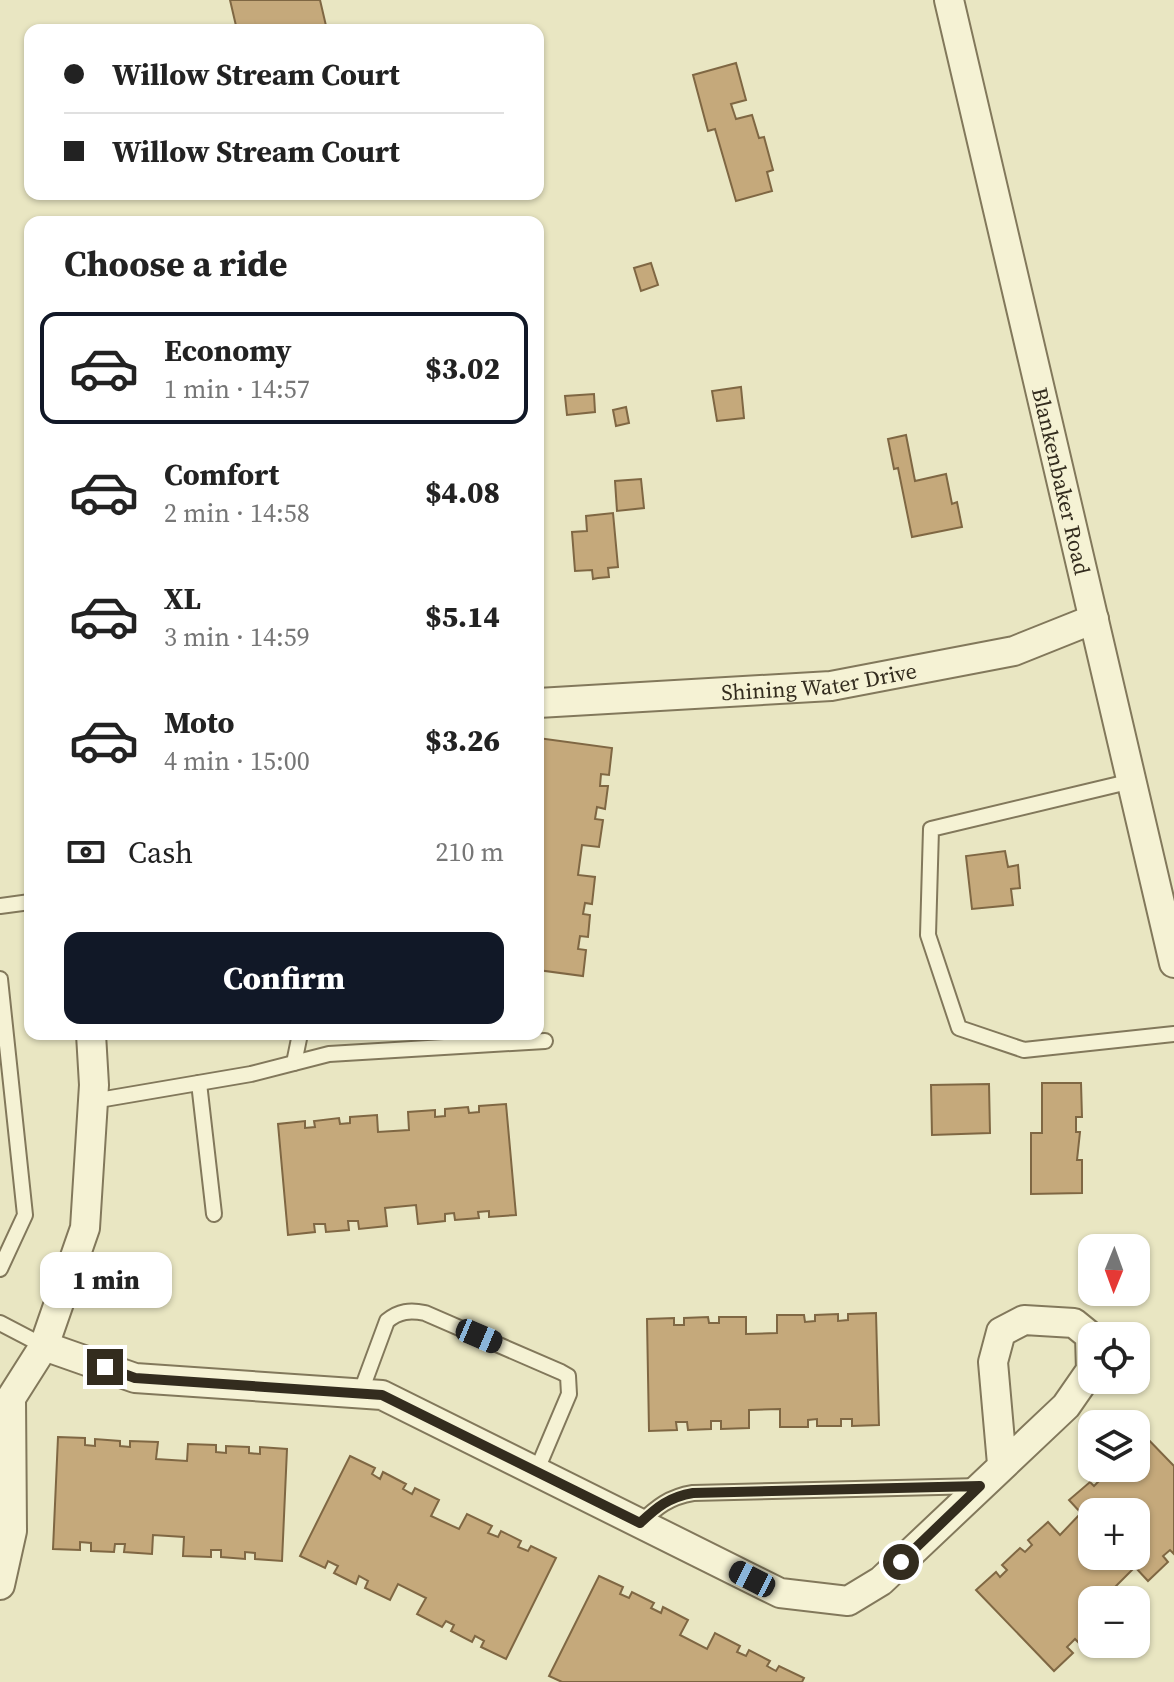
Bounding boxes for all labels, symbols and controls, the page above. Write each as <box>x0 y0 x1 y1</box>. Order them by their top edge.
text: Willow Stream Court <box>112 54 400 95</box>
text: Willow Stream Court <box>112 131 400 172</box>
text: Choose a ride <box>64 239 287 288</box>
text: Economy <box>164 330 292 371</box>
icon: car <box>68 332 140 404</box>
text: $3.02 <box>425 348 500 389</box>
text: 1 min · 14:57 <box>164 371 310 407</box>
street label: Blankenbaker Road <box>1025 384 1098 578</box>
text: Comfort <box>164 454 279 495</box>
icon: car <box>68 456 140 528</box>
text: $4.08 <box>425 472 500 513</box>
text: 2 min · 14:58 <box>164 495 310 531</box>
text: XL <box>164 578 201 619</box>
icon: car <box>68 580 140 652</box>
text: $5.14 <box>425 596 500 637</box>
text: 3 min · 14:59 <box>164 619 310 655</box>
street label: Shining Water Drive <box>720 655 919 707</box>
text: Moto <box>164 702 235 743</box>
icon: car <box>68 704 140 776</box>
text: $3.26 <box>425 720 500 761</box>
text: 4 min · 15:00 <box>164 743 310 779</box>
icon: cash <box>64 830 108 874</box>
text: Cash <box>128 832 193 873</box>
text: 210 m <box>436 834 504 870</box>
button: Confirm <box>64 932 504 1024</box>
north arrow <box>1078 1234 1150 1306</box>
map controls <box>1078 1234 1150 1658</box>
callout: 1 min <box>39 1251 171 1307</box>
text: 1 min <box>72 1262 140 1298</box>
car <box>452 1316 506 1356</box>
button: locate <box>1078 1322 1150 1394</box>
route end <box>87 1349 123 1385</box>
button: layers <box>1078 1410 1150 1482</box>
button: + <box>1078 1498 1150 1570</box>
route start <box>883 1544 919 1580</box>
car <box>725 1557 779 1601</box>
button: − <box>1078 1586 1150 1658</box>

